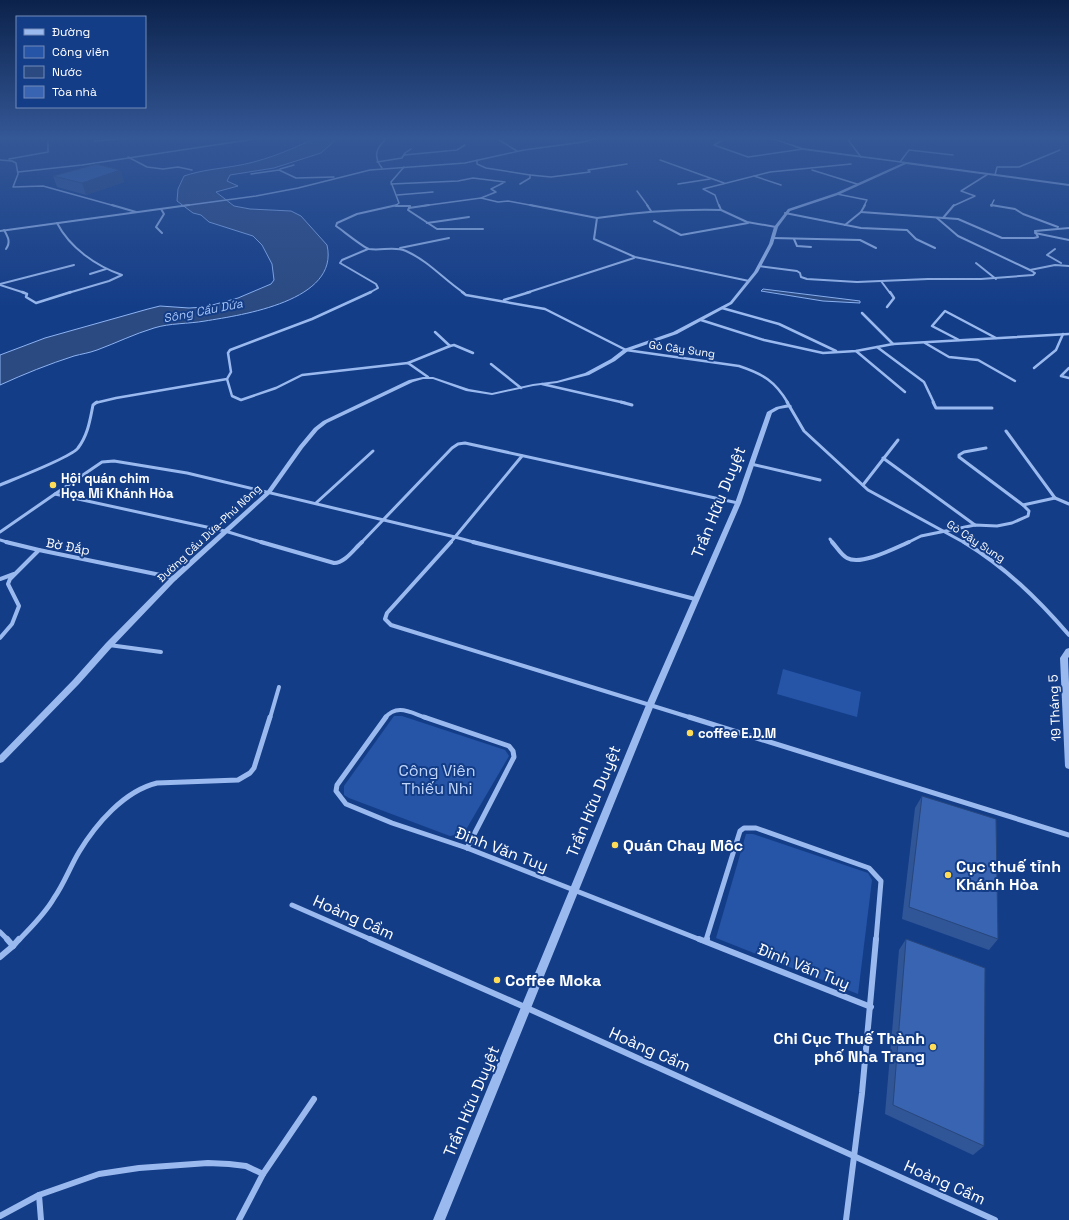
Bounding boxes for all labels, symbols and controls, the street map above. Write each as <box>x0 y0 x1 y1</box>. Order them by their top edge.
legend <box>16 16 146 108</box>
text: Đường <box>52 24 90 40</box>
text: Công viên <box>52 44 109 60</box>
text: Nước <box>52 64 82 80</box>
text: Tòa nhà <box>52 84 97 100</box>
water label: Sông Cầu Dứa <box>162 295 244 327</box>
street label: Gò Cây Sung <box>648 337 716 361</box>
street label: Trần Hữu Duyệt <box>686 443 750 561</box>
place label: Hội quán chim Họa Mi Khánh Hòa <box>61 470 174 502</box>
marker: Hội quán chim Họa Mi Khánh Hòa <box>48 480 58 490</box>
street label: Đường Cầu Dứa-Phú Nông <box>154 481 264 585</box>
street label: Gò Cây Sung <box>944 517 1008 565</box>
street label: Bờ Đắp <box>44 534 91 559</box>
street label: 19 Tháng 5 <box>1044 674 1065 742</box>
place label: coffee E.D.M <box>698 725 776 742</box>
marker: coffee E.D.M <box>685 728 695 738</box>
street label: Trần Hữu Duyệt <box>561 742 625 860</box>
park label: Công Viên Thiếu Nhi <box>398 760 476 799</box>
street label: Đinh Văn Tuy <box>452 822 551 877</box>
place label: Quán Chay Môc <box>623 835 743 856</box>
marker: Quán Chay Môc <box>610 840 620 850</box>
place label: Cục thuế tỉnh Khánh Hòa <box>956 856 1061 895</box>
marker: Cục thuế tỉnh Khánh Hòa <box>943 870 953 880</box>
street label: Hoàng Cầm <box>310 890 398 945</box>
street label: Đinh Văn Tuy <box>755 938 853 995</box>
place label: Coffee Moka <box>505 970 601 991</box>
marker: Coffee Moka <box>492 975 502 985</box>
street label: Hoàng Cầm <box>606 1022 694 1077</box>
place label: Chi Cục Thuế Thành phố Nha Trang <box>773 1028 925 1067</box>
street label: Trần Hữu Duyệt <box>439 1042 504 1160</box>
marker: Chi Cục Thuế Thành phố Nha Trang <box>928 1042 938 1052</box>
street label: Hoàng Cầm <box>901 1155 989 1210</box>

